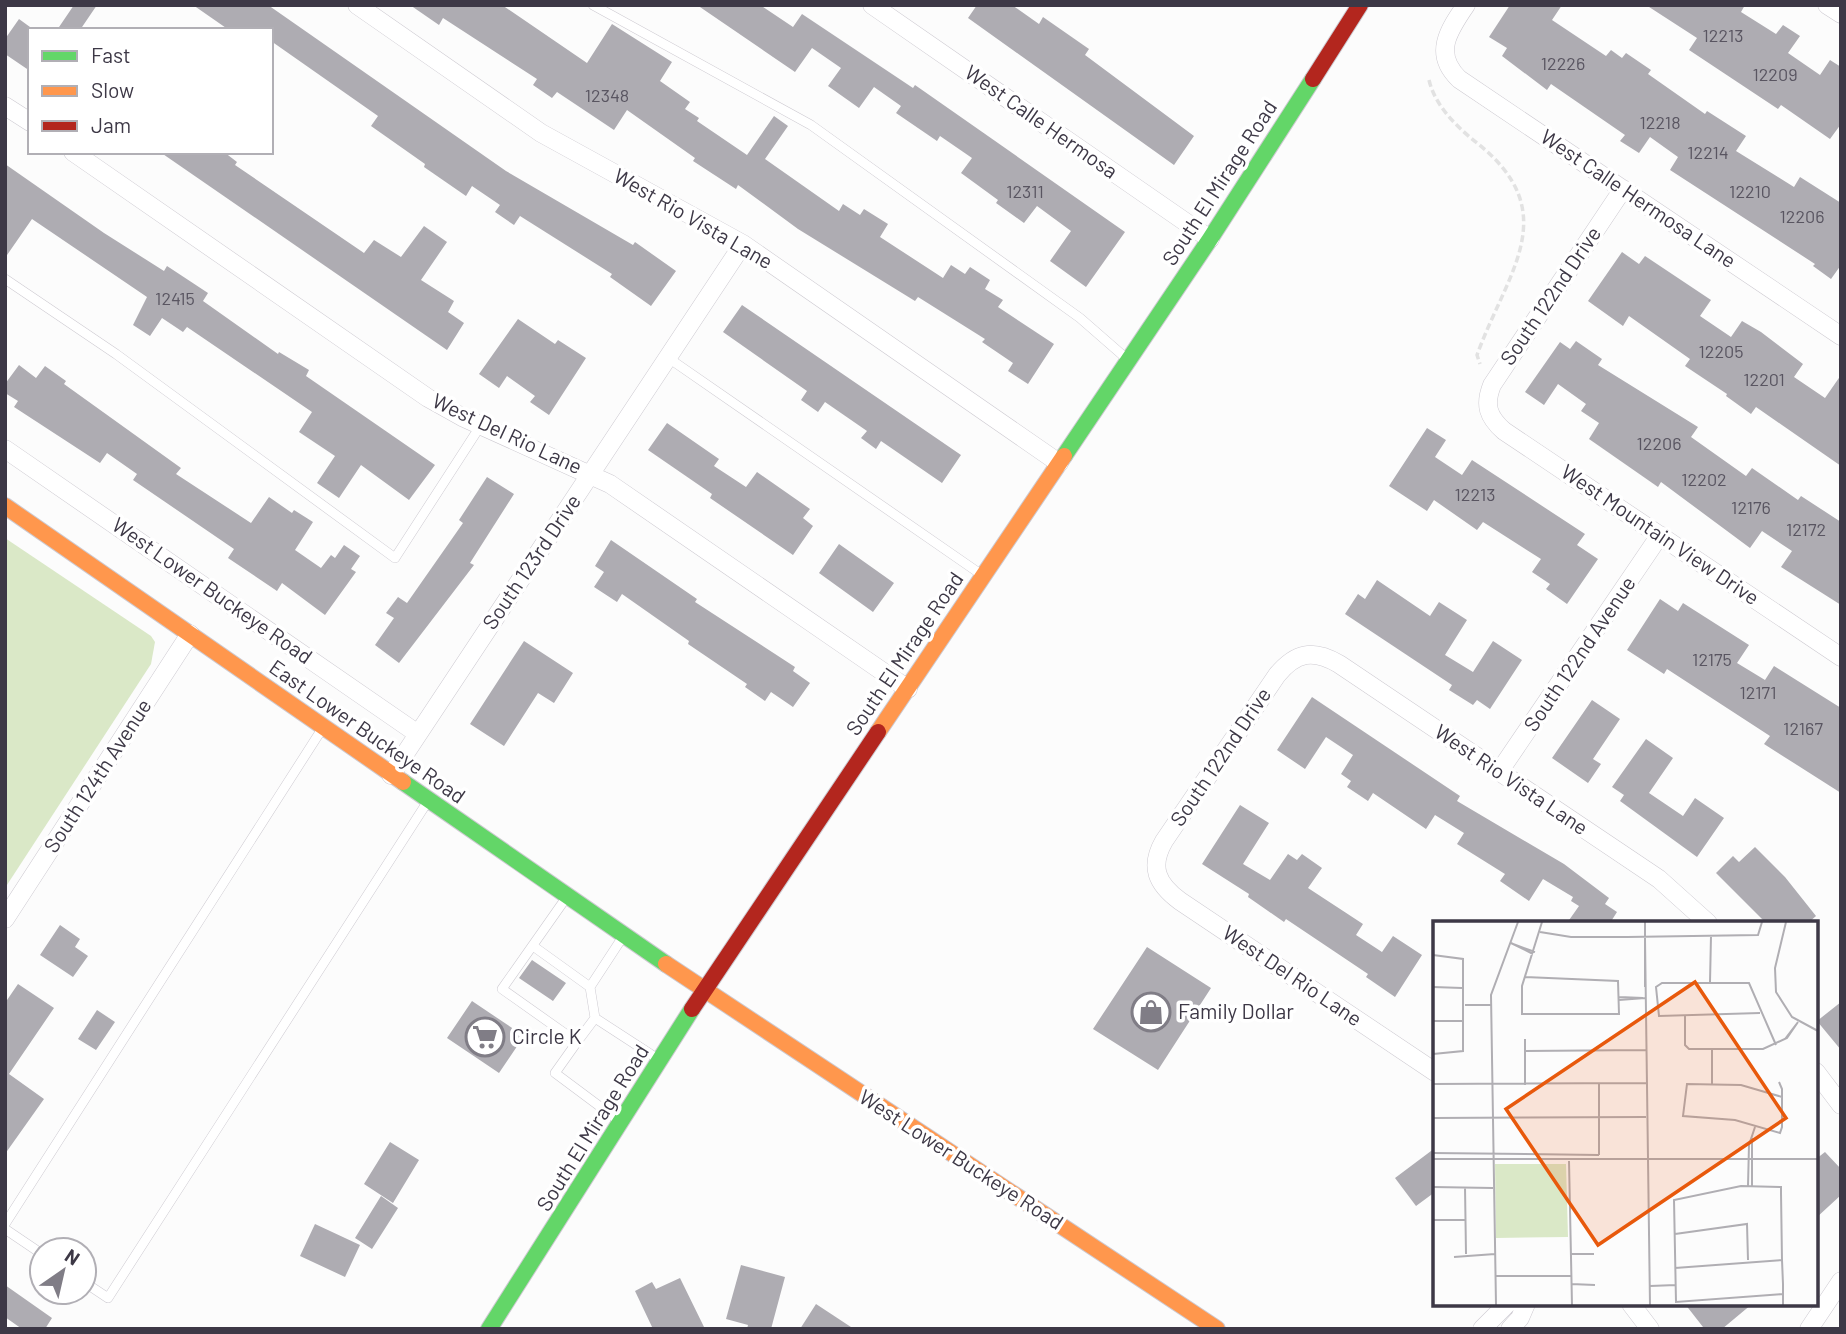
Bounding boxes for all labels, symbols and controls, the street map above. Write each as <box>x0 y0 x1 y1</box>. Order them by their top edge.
house number: 12213 <box>1703 24 1743 46</box>
legend <box>28 28 273 154</box>
text: Fast <box>91 42 131 67</box>
house number: 12226 <box>1541 52 1585 74</box>
street label: West Calle Hermosa <box>961 59 1123 183</box>
house number: 12209 <box>1752 63 1798 85</box>
text: Slow <box>91 77 134 102</box>
house number: 12348 <box>585 84 629 106</box>
street label: South El Mirage Road <box>1156 95 1281 269</box>
house number: 12218 <box>1639 111 1681 133</box>
text: Jam <box>91 112 131 137</box>
street label: West Calle Hermosa Lane <box>1537 123 1741 272</box>
house number: 12214 <box>1687 141 1729 163</box>
street label: West Rio Vista Lane <box>610 162 778 273</box>
house number: 12311 <box>1006 180 1044 202</box>
house number: 12210 <box>1729 180 1771 202</box>
house number: 12206 <box>1779 205 1825 227</box>
street label: South 122nd Drive <box>1494 221 1605 369</box>
house number: 12415 <box>155 287 195 309</box>
house number: 12205 <box>1698 340 1744 362</box>
house number: 12201 <box>1743 368 1785 390</box>
street label: West Del Rio Lane <box>429 387 587 478</box>
house number: 12206 <box>1636 432 1682 454</box>
street label: West Mountain View Drive <box>1557 458 1765 609</box>
house number: 12202 <box>1681 468 1727 490</box>
house number: 12213 <box>1455 483 1495 505</box>
street label: South 123rd Drive <box>476 489 585 633</box>
house number: 12176 <box>1731 496 1771 518</box>
street label: West Lower Buckeye Road <box>108 511 318 668</box>
house number: 12172 <box>1786 518 1826 540</box>
street label: South El Mirage Road <box>840 567 968 740</box>
street label: South 122nd Avenue <box>1518 571 1640 735</box>
house number: 12175 <box>1692 648 1732 670</box>
street label: East Lower Buckeye Road <box>265 654 471 808</box>
house number: 12171 <box>1740 681 1776 703</box>
street label: South 122nd Drive <box>1164 682 1275 830</box>
street label: South 124th Avenue <box>38 694 156 857</box>
house number: 12167 <box>1783 717 1823 739</box>
street label: West Rio Vista Lane <box>1430 718 1593 839</box>
street label: West Del Rio Lane <box>1219 919 1367 1031</box>
inset map <box>1433 921 1818 1306</box>
shop icon: Family Dollar <box>1130 991 1172 1033</box>
place label: Family Dollar <box>1178 998 1294 1023</box>
supermarket icon: Circle K <box>464 1016 506 1058</box>
place label: Circle K <box>512 1023 582 1048</box>
street label: South El Mirage Road <box>530 1039 653 1215</box>
street label: West Lower Buckeye Road <box>855 1083 1069 1234</box>
north arrow <box>28 1236 98 1306</box>
text: N <box>61 1243 84 1270</box>

